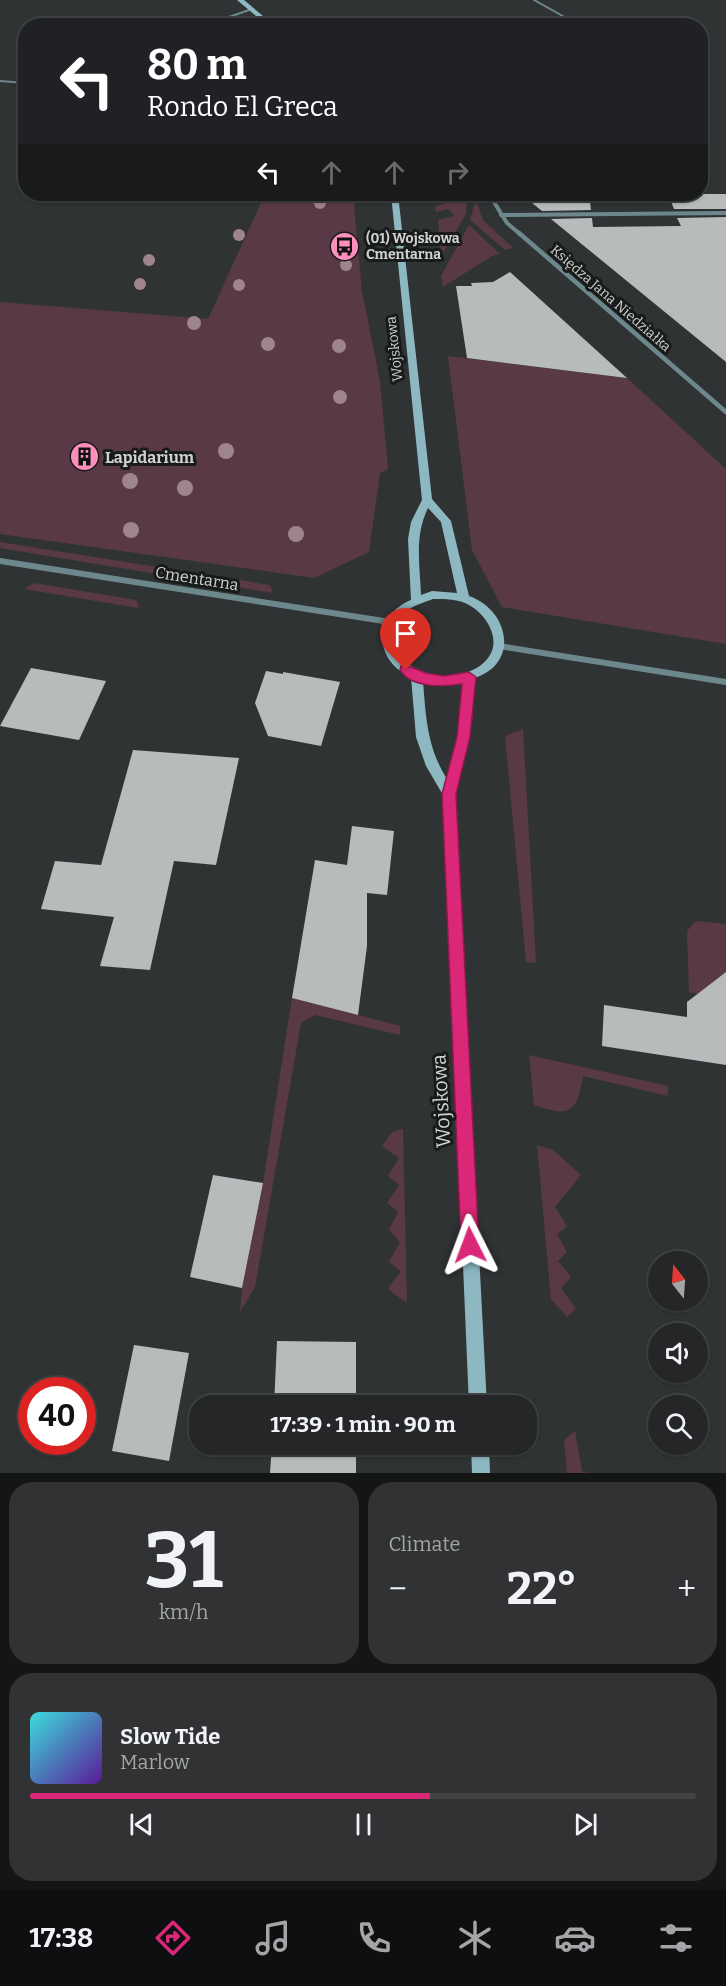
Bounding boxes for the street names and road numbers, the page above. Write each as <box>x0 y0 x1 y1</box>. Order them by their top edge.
street label: Księdza Jana Niedziałka <box>547 241 675 356</box>
street label: Wojskowa <box>383 315 406 382</box>
street label: Cmentarna <box>154 563 240 594</box>
street label: Wojskowa <box>427 1053 456 1148</box>

